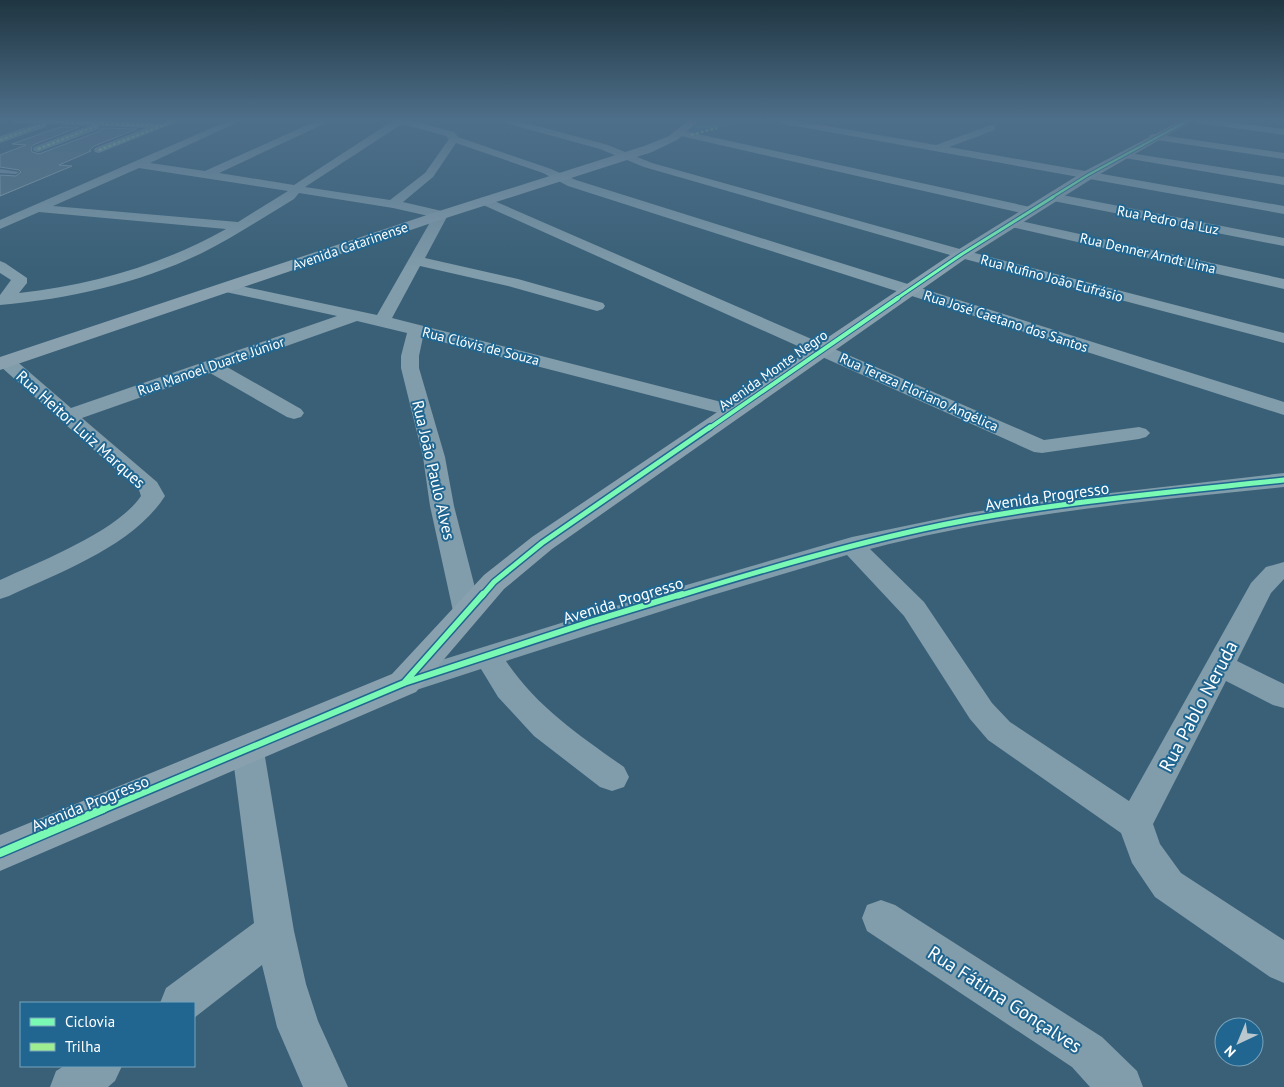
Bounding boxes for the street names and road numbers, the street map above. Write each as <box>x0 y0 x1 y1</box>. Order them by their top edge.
street label: Rua Pedro da Luz <box>1116 201 1220 239</box>
street label: Avenida Catarinense <box>290 218 410 274</box>
street label: Rua Denner Arndt Lima <box>1078 229 1218 277</box>
street label: Rua Rufino João Eufrásio <box>979 250 1125 306</box>
street label: Rua José Caetano dos Santos <box>922 286 1091 356</box>
street label: Rua Clóvis de Souza <box>421 323 541 369</box>
street label: Avenida Monte Negro <box>715 326 831 414</box>
street label: Rua Manoel Duarte Júnior <box>135 332 287 400</box>
street label: Rua Tereza Floriano Angélica <box>837 349 1001 435</box>
street label: Rua Heitor Luiz Marques <box>12 366 150 492</box>
street label: Rua João Paulo Alves <box>408 398 460 542</box>
street label: Avenida Progresso <box>984 477 1110 515</box>
street label: Avenida Progresso <box>560 572 686 628</box>
street label: Rua Pablo Neruda <box>1153 636 1243 776</box>
street label: Avenida Progresso <box>28 770 152 836</box>
street label: Rua Fátima Gonçalves <box>923 940 1087 1058</box>

